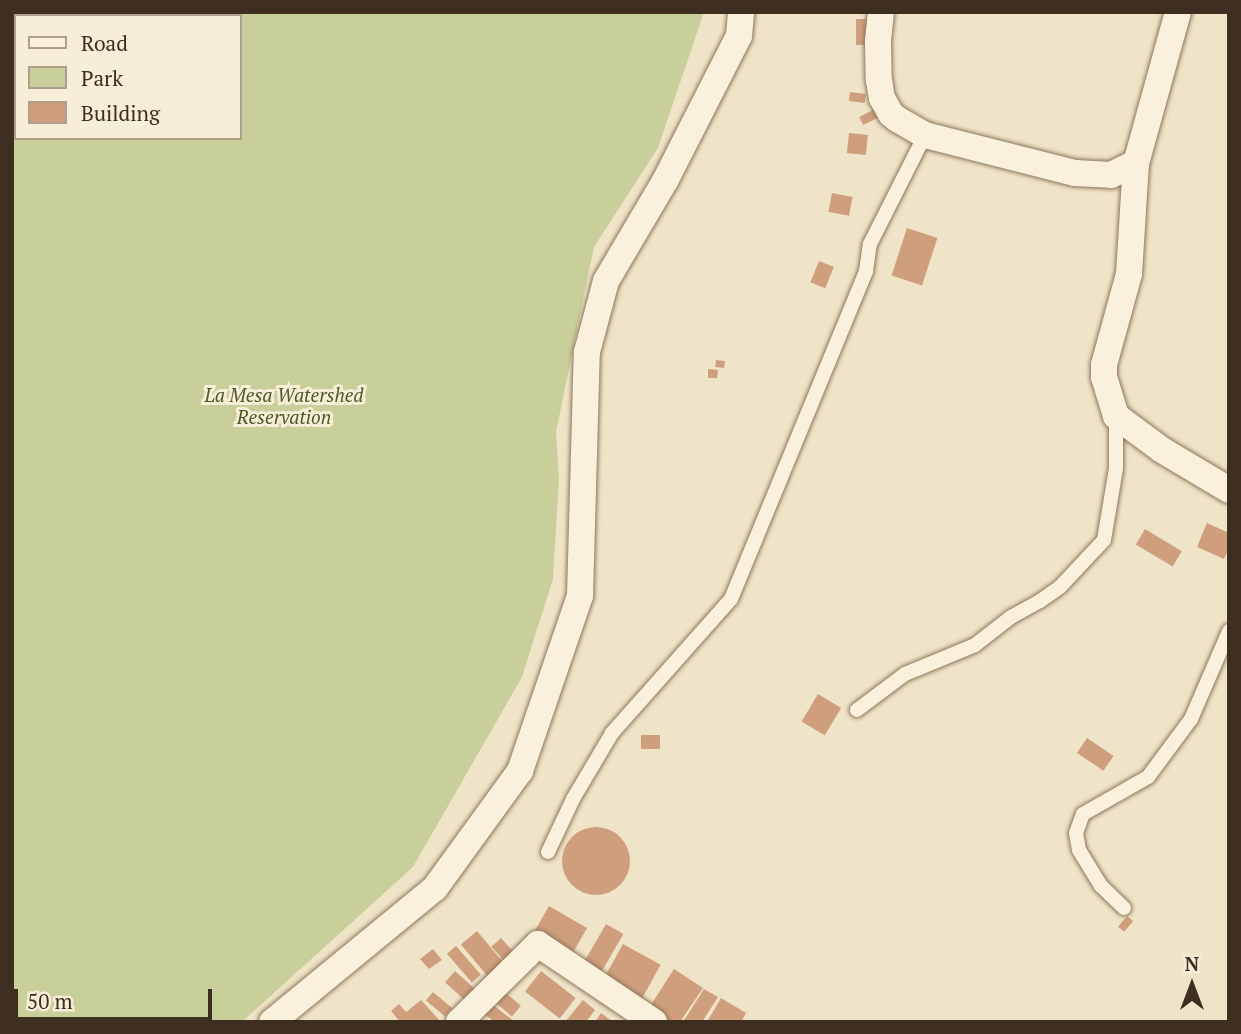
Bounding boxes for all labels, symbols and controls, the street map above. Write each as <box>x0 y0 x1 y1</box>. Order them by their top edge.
legend <box>14 14 242 140</box>
text: Road <box>81 29 128 57</box>
text: Park <box>81 64 123 92</box>
text: Building <box>81 99 160 127</box>
park label: La Mesa Watershed Reservation <box>204 384 364 428</box>
north arrow <box>1157 950 1227 1020</box>
text: N <box>1185 951 1199 976</box>
scale bar <box>18 974 215 1018</box>
text: 50 m <box>27 987 73 1015</box>

